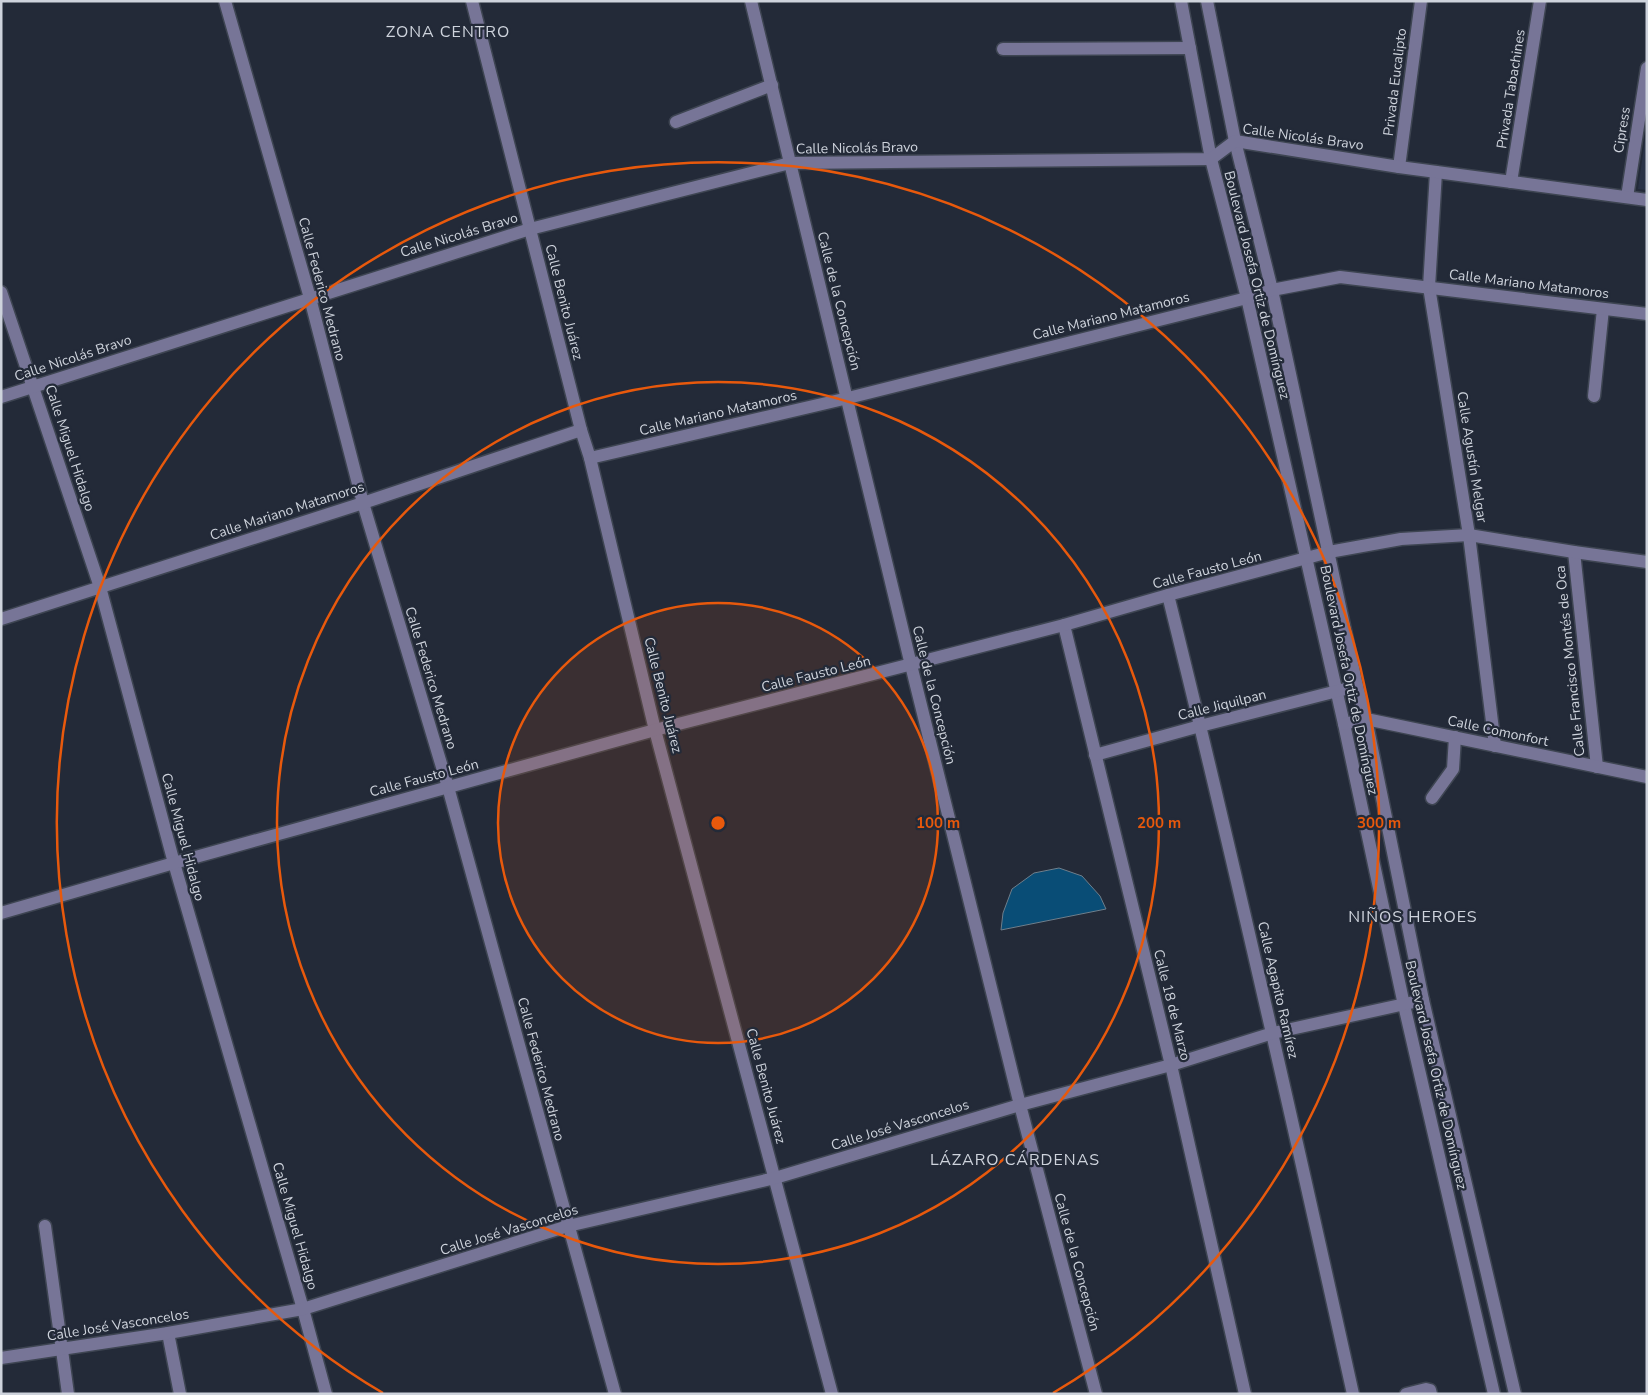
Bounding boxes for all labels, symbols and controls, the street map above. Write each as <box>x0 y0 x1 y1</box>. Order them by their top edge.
district label: ZONA CENTRO <box>386 21 510 43</box>
street label: Privada Eucalipto <box>1379 27 1411 137</box>
street label: Privada Tabachines <box>1492 28 1530 150</box>
street label: Cipress <box>1609 105 1635 155</box>
street label: Calle Nicolás Bravo <box>1241 119 1365 155</box>
street label: Calle Nicolás Bravo <box>796 137 918 159</box>
street label: Boulevard Josefa Ortiz de Domínguez <box>1219 169 1295 402</box>
street label: Calle Nicolás Bravo <box>398 208 520 262</box>
street label: Calle Federico Medrano <box>294 215 350 363</box>
street label: Calle de la Concepción <box>813 230 865 372</box>
street label: Calle Benito Juárez <box>540 242 588 362</box>
street label: Calle Mariano Matamoros <box>1448 265 1610 303</box>
street label: Calle Mariano Matamoros <box>1030 287 1192 345</box>
street label: Calle Nicolás Bravo <box>12 330 134 386</box>
street label: Calle Miguel Hidalgo <box>41 382 99 514</box>
street label: Calle Mariano Matamoros <box>637 386 799 440</box>
street label: Calle Agustín Melgar <box>1452 390 1492 524</box>
street label: Calle Mariano Matamoros <box>207 477 367 545</box>
street label: Calle Fausto León <box>1150 546 1264 594</box>
street label: Boulevard Josefa Ortiz de Domínguez <box>1315 563 1383 797</box>
street label: Calle Francisco Montés de Oca <box>1551 565 1589 757</box>
street label: Calle Federico Medrano <box>400 604 462 752</box>
street label: Calle de la Concepción <box>908 624 960 766</box>
street label: Calle Benito Juárez <box>639 635 687 755</box>
street label: Calle Fausto León <box>759 651 873 697</box>
street label: Calle Jiquilpan <box>1176 685 1268 725</box>
street label: Calle Comonfort <box>1446 711 1550 751</box>
street label: Calle Fausto León <box>367 754 481 802</box>
street label: Calle Miguel Hidalgo <box>157 771 209 903</box>
text: 100 m <box>916 813 960 833</box>
text: 200 m <box>1137 813 1181 833</box>
text: 300 m <box>1357 813 1401 833</box>
centre of rings <box>709 814 727 832</box>
district label: NIÑOS HEROES <box>1348 906 1478 928</box>
street label: Calle Agapito Ramírez <box>1253 920 1303 1061</box>
street label: Calle 18 de Marzo <box>1149 947 1195 1063</box>
street label: Boulevard Josefa Ortiz de Domínguez <box>1400 959 1472 1192</box>
street label: Calle Federico Medrano <box>513 995 569 1143</box>
street label: Calle Benito Juárez <box>741 1026 791 1146</box>
street label: Calle José Vasconcelos <box>829 1095 972 1155</box>
district label: LÁZARO CÁRDENAS <box>930 1149 1100 1171</box>
street label: Calle Miguel Hidalgo <box>268 1160 322 1292</box>
street label: Calle de la Concepción <box>1049 1191 1105 1333</box>
street label: Calle José Vasconcelos <box>438 1200 581 1260</box>
street label: Calle José Vasconcelos <box>46 1304 191 1346</box>

